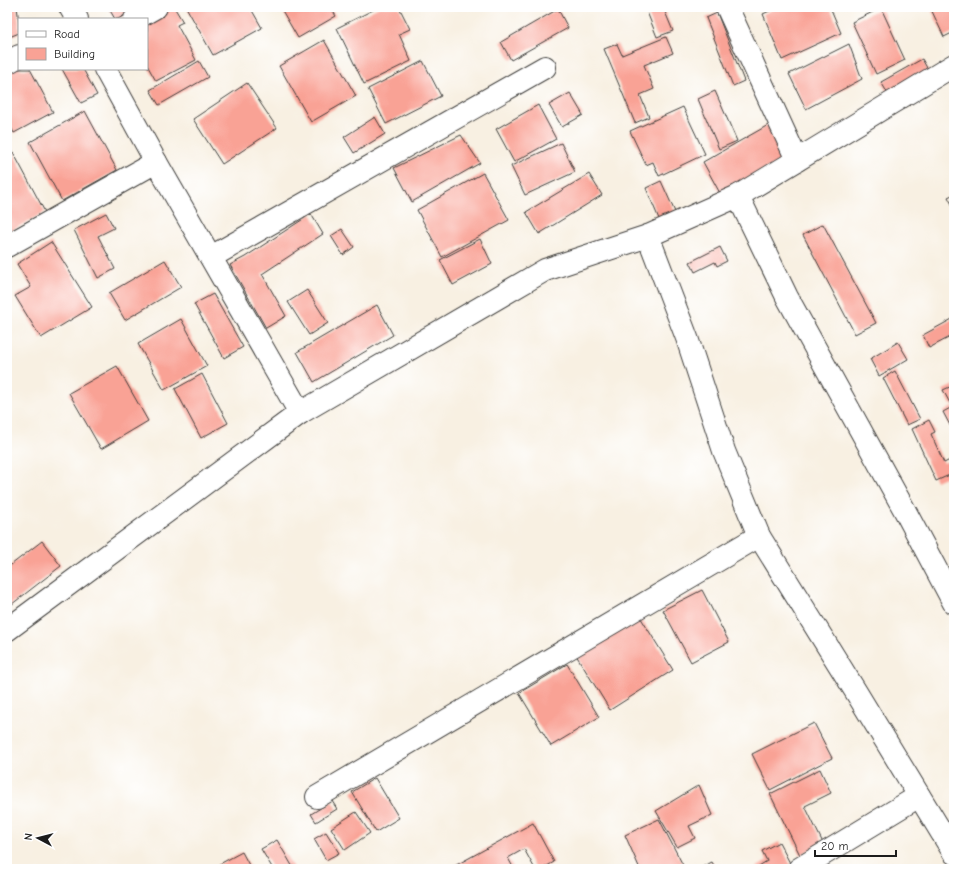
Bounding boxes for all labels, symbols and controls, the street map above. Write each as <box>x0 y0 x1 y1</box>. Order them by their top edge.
legend <box>18 18 148 70</box>
text: Road <box>54 27 80 41</box>
text: Building <box>54 47 95 61</box>
north arrow <box>18 818 58 858</box>
text: N <box>22 832 35 841</box>
scale bar <box>815 832 896 858</box>
text: 20 m <box>821 839 849 853</box>

